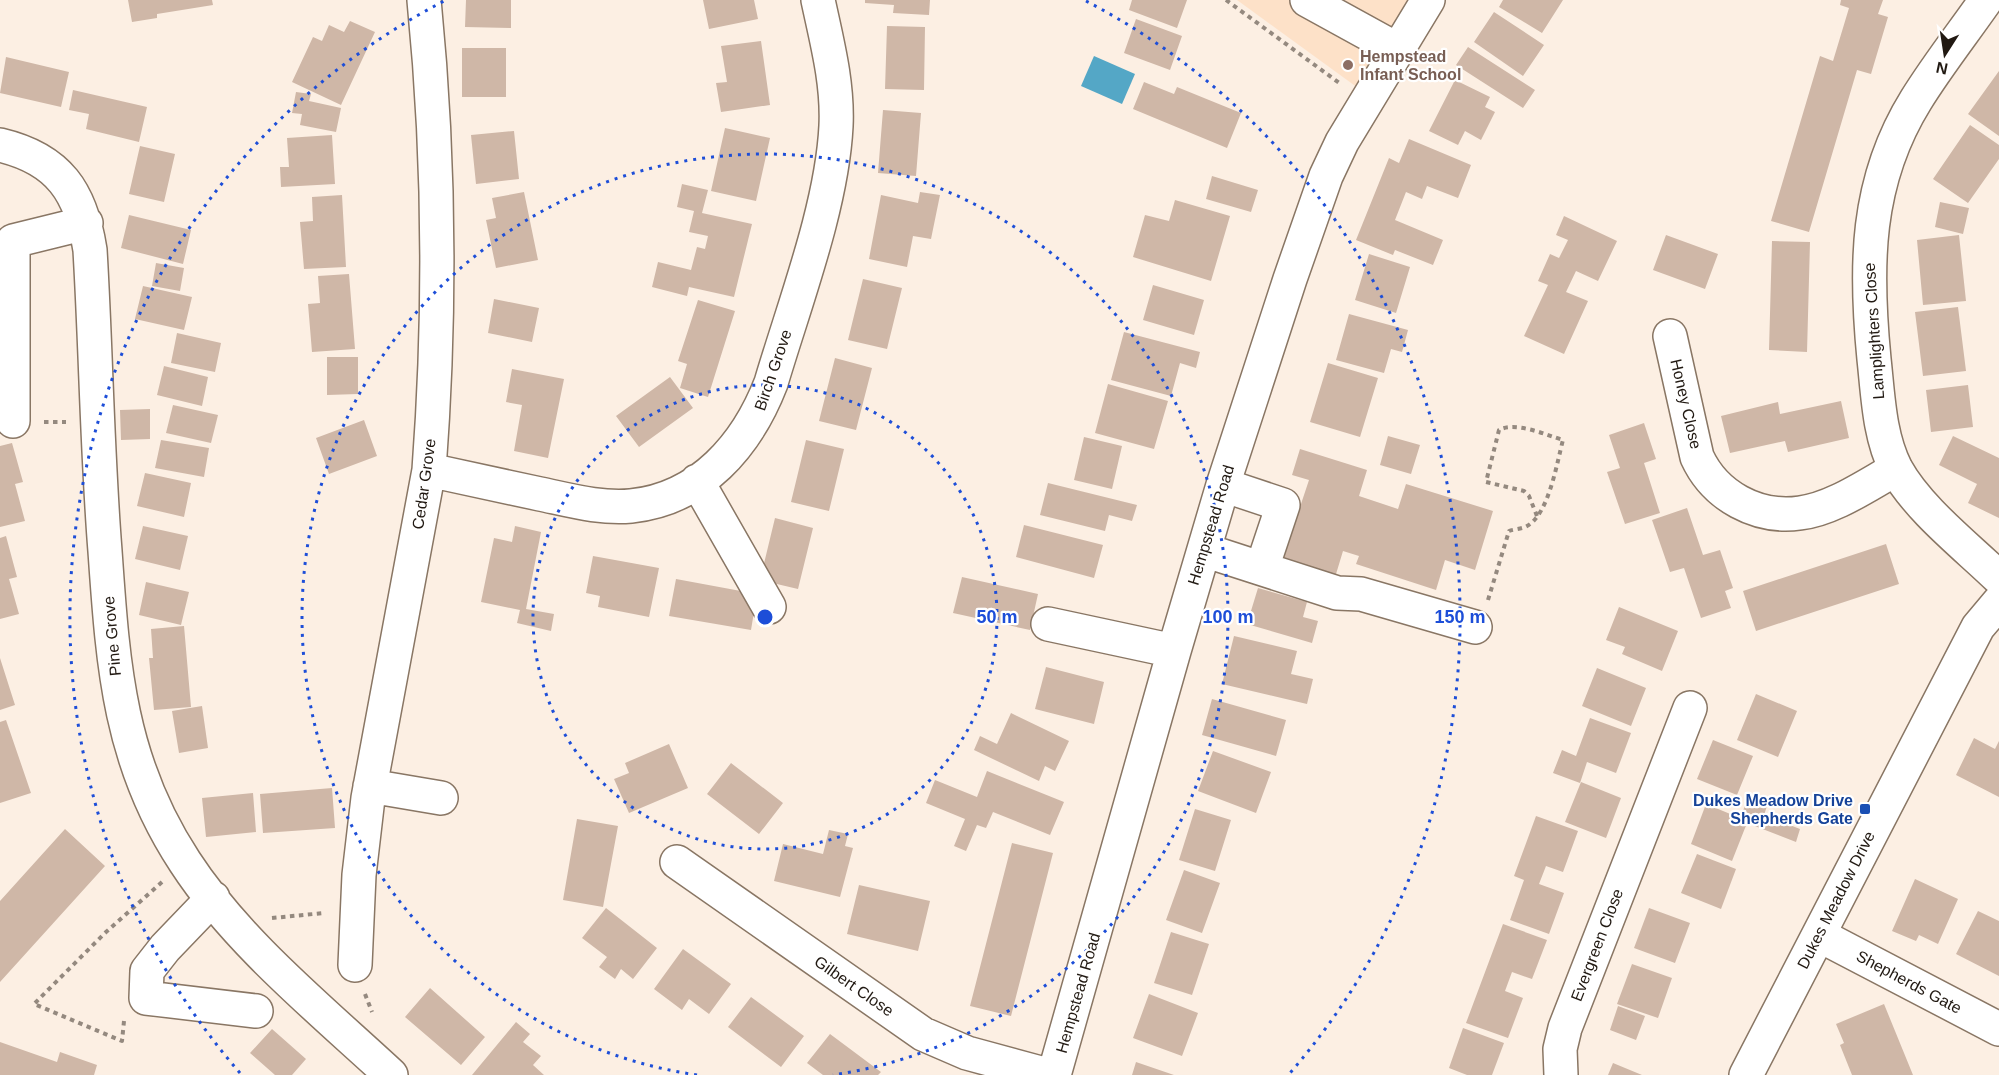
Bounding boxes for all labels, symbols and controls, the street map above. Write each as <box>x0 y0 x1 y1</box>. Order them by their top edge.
north arrow <box>1915 24 1975 84</box>
place label: Hempstead Infant School <box>1360 48 1461 83</box>
marker: Hempstead Infant School <box>1341 58 1355 72</box>
text: N <box>1935 59 1949 78</box>
street label: Lamplighters Close <box>1861 262 1887 400</box>
street label: Birch Grove <box>751 327 795 413</box>
street label: Honey Close <box>1667 357 1705 451</box>
street label: Cedar Grove <box>409 437 439 531</box>
street label: Hempstead Road <box>1185 463 1237 587</box>
street label: Pine Grove <box>100 595 124 677</box>
centre of rings <box>755 607 775 627</box>
text: 50 m <box>976 607 1018 627</box>
text: 100 m <box>1202 607 1254 627</box>
text: 150 m <box>1434 607 1486 627</box>
place label: Dukes Meadow Drive Shepherds Gate <box>1693 792 1853 827</box>
marker: Dukes Meadow Drive Shepherds Gate <box>1858 802 1872 816</box>
street label: Dukes Meadow Drive <box>1794 828 1878 972</box>
street label: Evergreen Close <box>1568 886 1626 1004</box>
street label: Hempstead Road <box>1053 931 1103 1055</box>
street label: Shepherds Gate <box>1854 947 1965 1017</box>
street label: Gilbert Close <box>811 953 897 1020</box>

